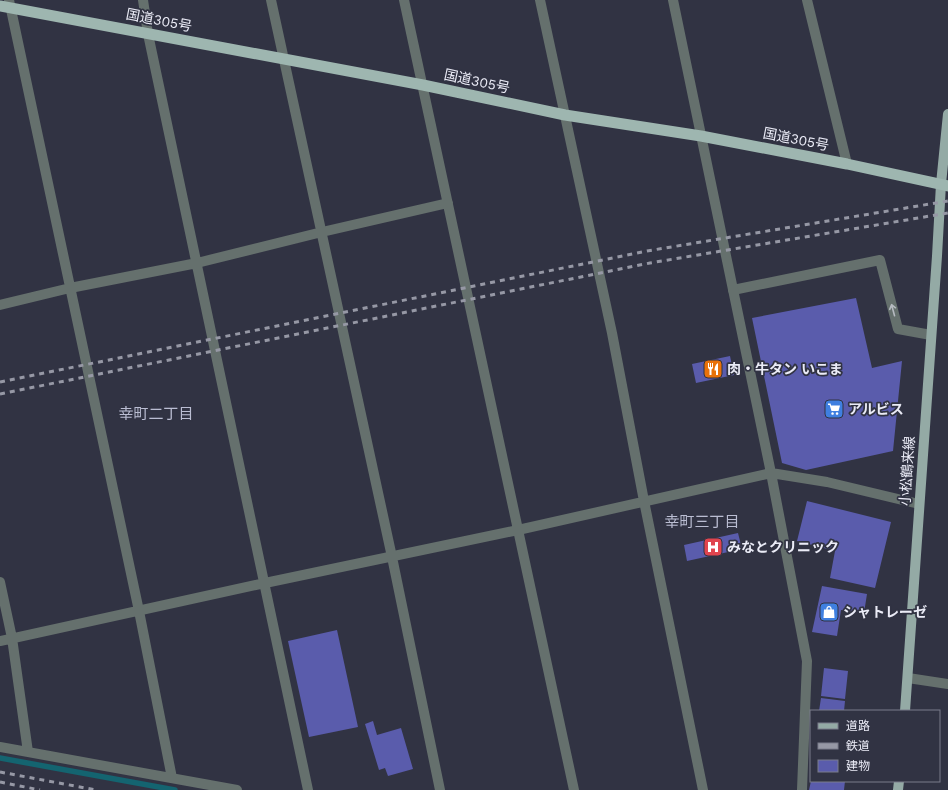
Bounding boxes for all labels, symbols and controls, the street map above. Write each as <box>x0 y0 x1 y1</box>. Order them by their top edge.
street label: 国道305号 <box>125 6 193 34</box>
street label: 国道305号 <box>443 66 511 96</box>
street label: 国道305号 <box>762 125 830 153</box>
one-way arrow <box>889 304 896 317</box>
restaurant icon: 肉・牛タン いこま <box>702 358 724 380</box>
place label: 肉・牛タン いこま <box>727 361 843 377</box>
supermarket icon: アルビス <box>823 398 845 420</box>
place label: アルビス <box>848 401 904 417</box>
district label: 幸町二丁目 <box>118 405 194 423</box>
street label: 小松鶴来線 <box>897 436 917 506</box>
district label: 幸町三丁目 <box>664 513 740 531</box>
hospital icon: みなとクリニック <box>702 536 724 558</box>
place label: みなとクリニック <box>727 539 839 555</box>
shop icon: シャトレーゼ <box>818 601 840 623</box>
place label: シャトレーゼ <box>843 604 927 620</box>
legend <box>810 710 940 782</box>
text: 道路 <box>846 719 870 733</box>
text: 鉄道 <box>846 739 870 753</box>
text: 建物 <box>846 759 870 773</box>

